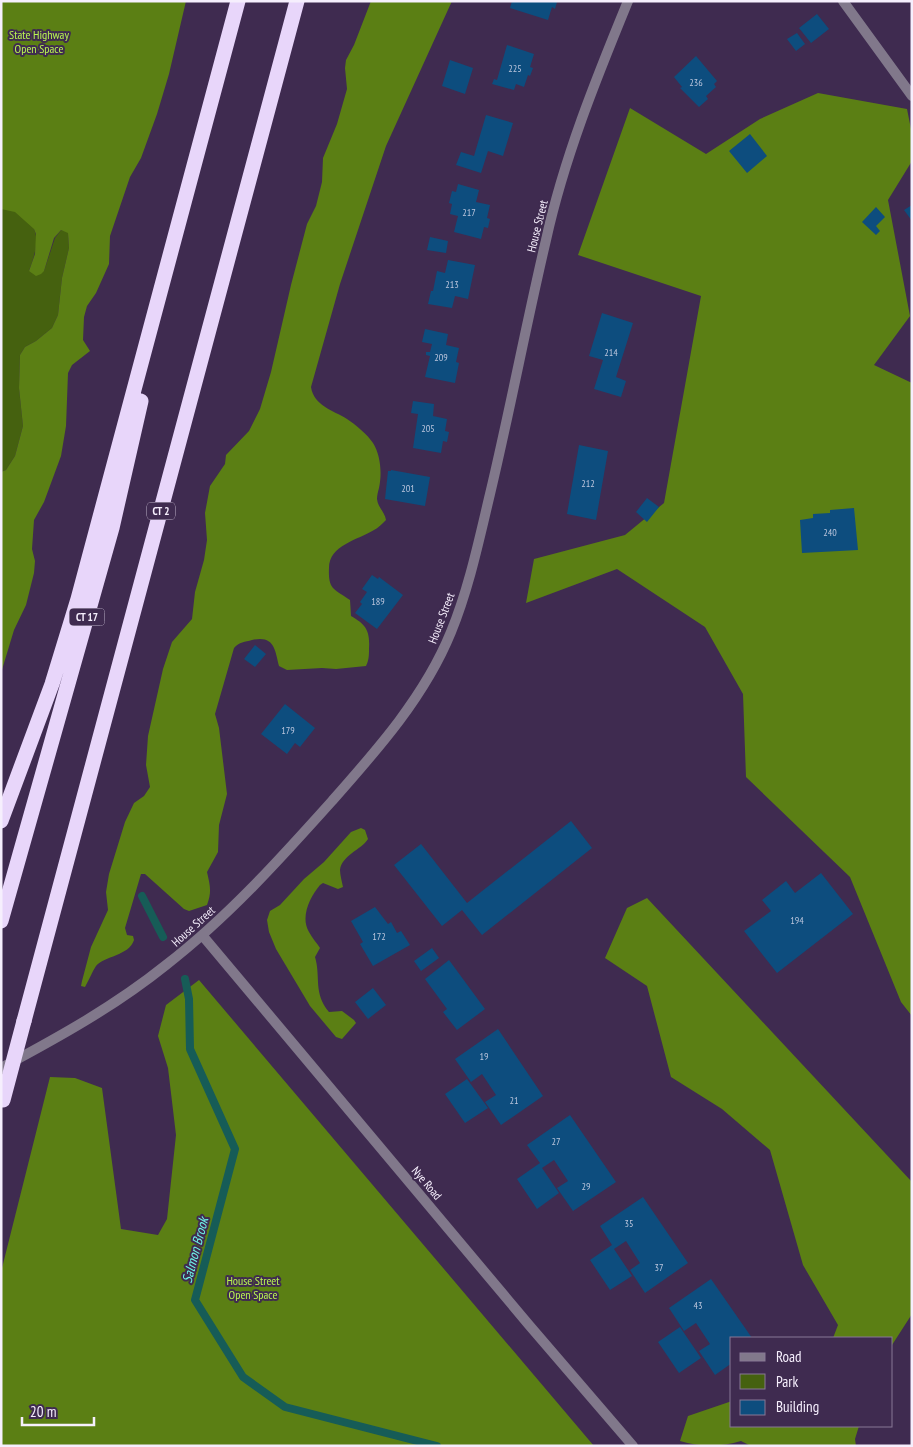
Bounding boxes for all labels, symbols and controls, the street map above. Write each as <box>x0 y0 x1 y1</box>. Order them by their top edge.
park label: State Highway Open Space <box>9 27 69 56</box>
house number: 225 <box>508 62 522 75</box>
house number: 236 <box>689 76 703 89</box>
street label: House Street <box>523 198 551 254</box>
house number: 217 <box>462 206 476 219</box>
house number: 213 <box>445 278 459 291</box>
house number: 214 <box>604 346 618 359</box>
house number: 209 <box>434 351 448 364</box>
house number: 205 <box>421 422 435 435</box>
house number: 212 <box>581 477 595 490</box>
house number: 201 <box>401 482 415 495</box>
road number: CT 2 <box>147 502 175 520</box>
house number: 240 <box>823 526 837 539</box>
street label: House Street <box>424 590 458 646</box>
house number: 189 <box>371 595 385 608</box>
road number: CT 17 <box>70 608 104 626</box>
house number: 179 <box>281 724 295 737</box>
street label: House Street <box>168 902 218 949</box>
house number: 194 <box>790 914 804 927</box>
house number: 172 <box>372 930 386 943</box>
house number: 19 <box>480 1050 489 1063</box>
house number: 21 <box>510 1094 519 1107</box>
house number: 27 <box>552 1135 561 1148</box>
street label: Nye Road <box>409 1163 445 1203</box>
house number: 29 <box>582 1180 591 1193</box>
water label: Salmon Brook <box>178 1214 213 1285</box>
house number: 35 <box>625 1217 634 1230</box>
house number: 37 <box>655 1261 664 1274</box>
park label: House Street Open Space <box>226 1273 280 1302</box>
house number: 43 <box>694 1299 703 1312</box>
legend <box>730 1337 893 1427</box>
text: Road <box>776 1347 802 1366</box>
text: Park <box>776 1372 798 1391</box>
scale bar <box>22 1394 95 1426</box>
text: Building <box>776 1397 819 1416</box>
text: 20 m <box>30 1402 56 1421</box>

